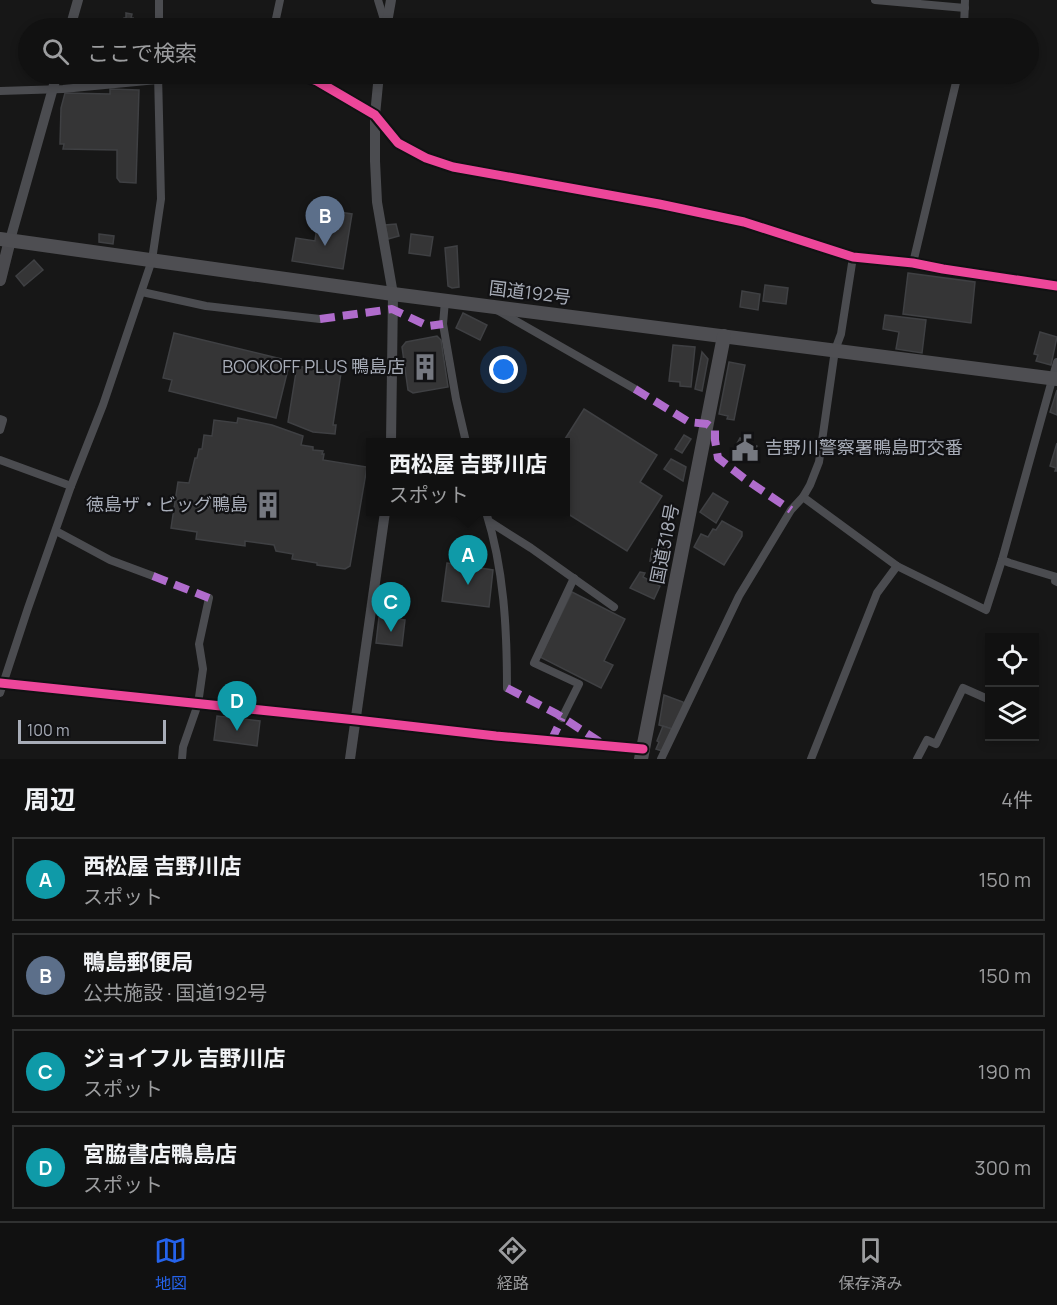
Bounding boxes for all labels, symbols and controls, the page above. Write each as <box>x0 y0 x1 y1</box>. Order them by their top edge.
search box <box>18 18 1039 84</box>
icon: search <box>39 35 72 68</box>
text: ここで検索 <box>87 38 197 68</box>
pin: B <box>306 196 344 246</box>
street label: 国道192号 <box>488 275 573 309</box>
building icon: BOOKOFF PLUS 鴨島店 <box>410 352 440 382</box>
place label: BOOKOFF PLUS 鴨島店 <box>222 354 405 378</box>
your location <box>489 355 518 384</box>
public building icon: 吉野川警察署鴨島町交番 <box>730 433 760 463</box>
place label: 吉野川警察署鴨島町交番 <box>765 435 963 459</box>
popup <box>366 438 570 516</box>
text: 西松屋 吉野川店 <box>389 449 547 479</box>
text: スポット <box>389 481 469 508</box>
building icon: 徳島ザ・ビッグ鴨島 <box>253 490 283 520</box>
place label: 徳島ザ・ビッグ鴨島 <box>86 492 248 516</box>
street label: 国道318号 <box>644 502 684 586</box>
pin: A <box>448 536 488 585</box>
pin: C <box>372 582 410 632</box>
map controls <box>985 633 1039 741</box>
button: locate <box>985 633 1039 687</box>
pin: D <box>218 682 256 731</box>
button: layers <box>985 687 1039 741</box>
scale bar <box>18 717 166 744</box>
text: 100 m <box>27 719 70 741</box>
text: 周辺 <box>24 781 76 817</box>
text: 4件 <box>1001 786 1033 813</box>
text: 西松屋 吉野川店 <box>83 851 241 881</box>
text: A <box>39 866 52 893</box>
text: 150 m <box>978 866 1031 893</box>
text: スポット <box>83 883 163 910</box>
text: 鴨島郵便局 <box>83 947 193 977</box>
text: B <box>39 962 52 989</box>
text: 150 m <box>978 962 1031 989</box>
text: 公共施設 · 国道192号 <box>83 979 267 1006</box>
text: ジョイフル 吉野川店 <box>83 1043 285 1073</box>
text: C <box>38 1058 53 1085</box>
text: 190 m <box>978 1058 1031 1085</box>
text: スポット <box>83 1075 163 1102</box>
text: 宮脇書店鴨島店 <box>83 1139 237 1169</box>
text: D <box>38 1154 53 1181</box>
text: 300 m <box>975 1154 1031 1181</box>
text: スポット <box>83 1171 163 1198</box>
tab: 地図 <box>154 1234 187 1294</box>
tab: 経路 <box>496 1234 529 1294</box>
tab: 保存済み <box>838 1234 902 1294</box>

